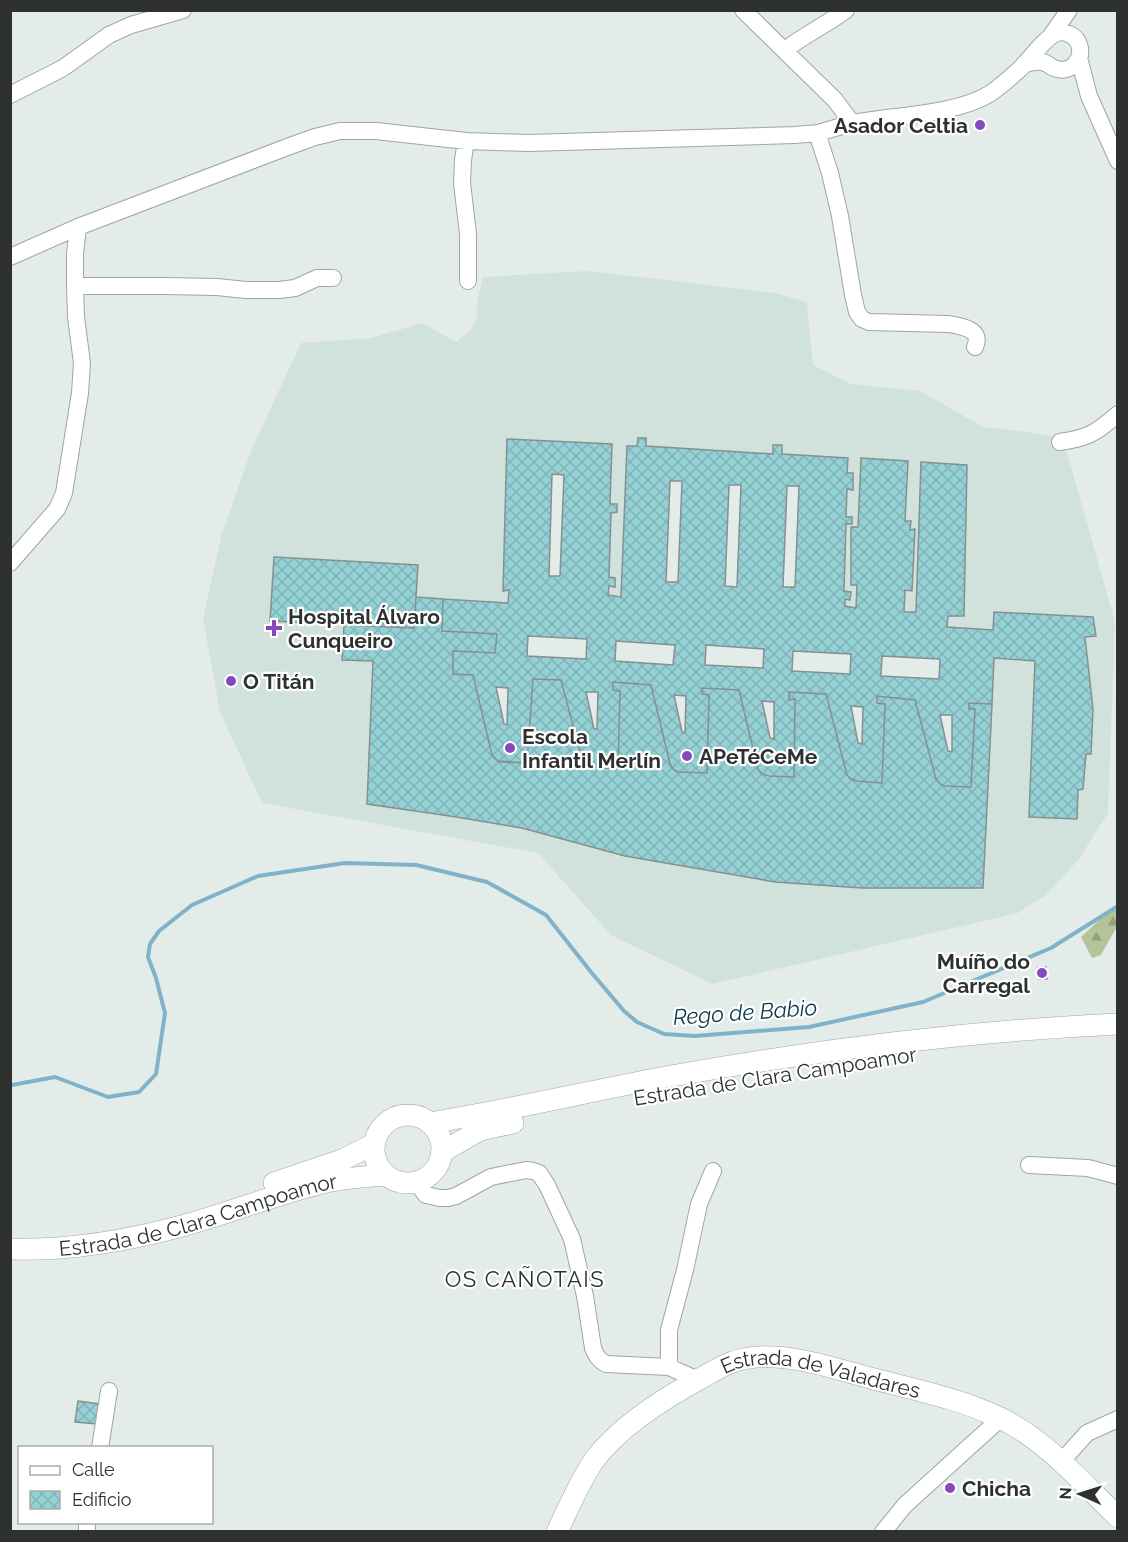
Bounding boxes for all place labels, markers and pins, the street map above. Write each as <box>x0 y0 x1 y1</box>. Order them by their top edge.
place label: Asador Celtia <box>834 113 968 138</box>
marker: Asador Celtia <box>973 118 987 132</box>
place label: Hospital Álvaro Cunqueiro <box>288 604 440 653</box>
marker: Hospital Álvaro Cunqueiro <box>265 619 283 637</box>
place label: O Titán <box>243 669 314 694</box>
marker: O Titán <box>224 674 238 688</box>
place label: Escola Infantil Merlín <box>522 724 661 773</box>
marker: Escola Infantil Merlín <box>503 741 517 755</box>
place label: APeTéCeMe <box>699 744 818 769</box>
marker: APeTéCeMe <box>680 749 694 763</box>
place label: Muíño do Carregal <box>937 949 1030 998</box>
marker: Muíño do Carregal <box>1035 966 1049 980</box>
place label: Chicha <box>962 1476 1031 1501</box>
marker: Chicha <box>943 1481 957 1495</box>

